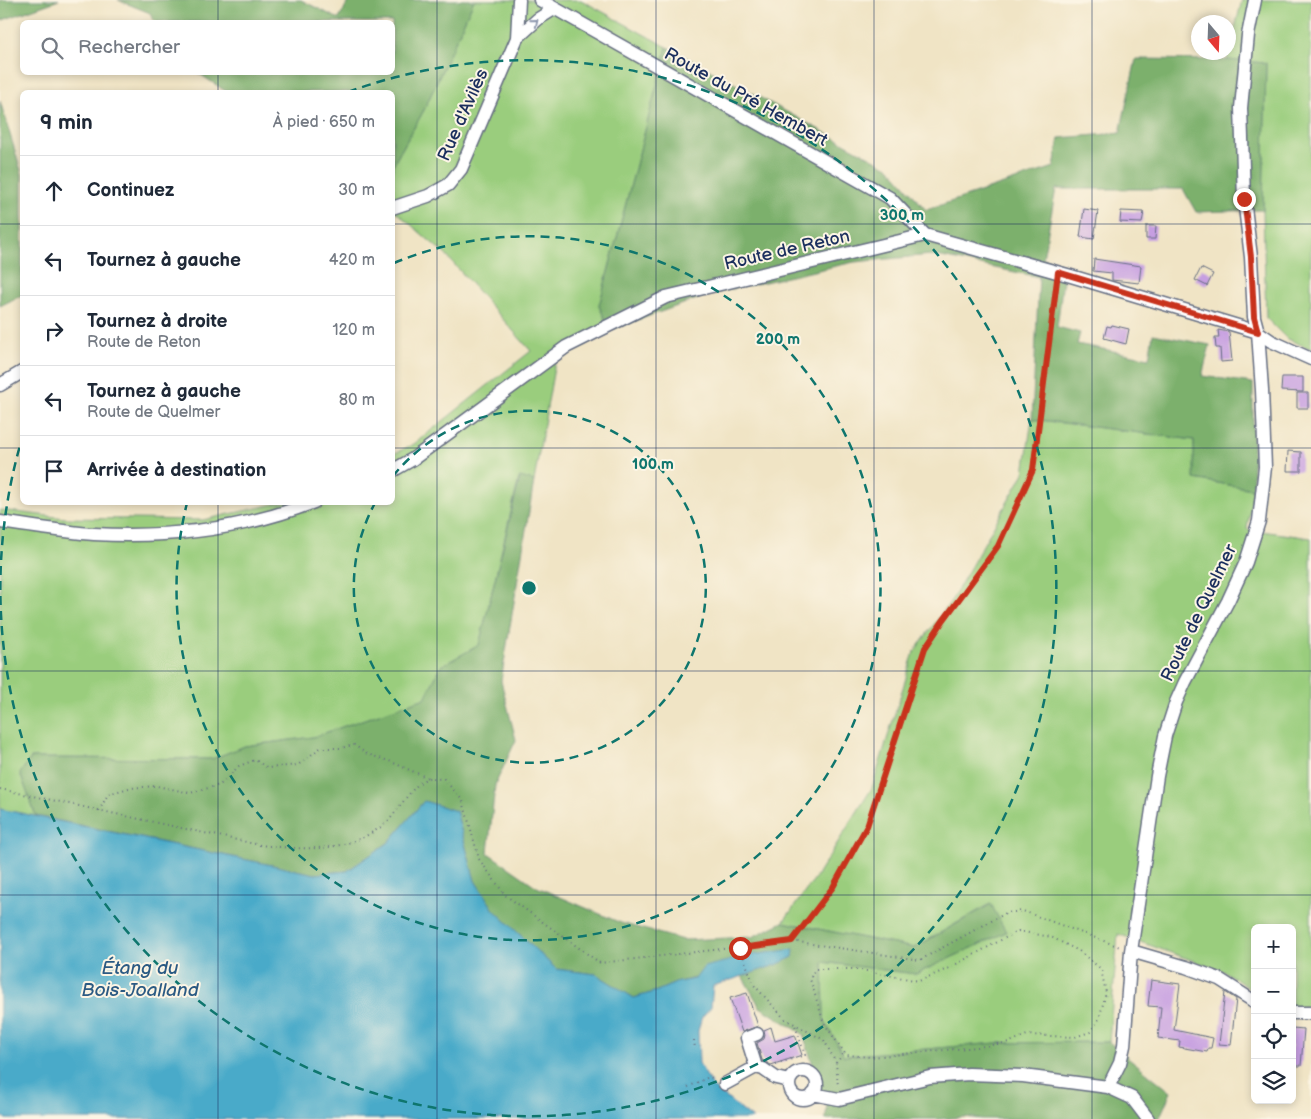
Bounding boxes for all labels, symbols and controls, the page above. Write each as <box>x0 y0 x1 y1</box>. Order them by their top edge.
north arrow <box>1191 15 1236 60</box>
search box <box>20 20 395 75</box>
one-way arrow <box>529 20 538 28</box>
icon: search <box>38 34 66 62</box>
text: Rechercher <box>78 36 180 59</box>
street label: Route du Pré Hembert <box>661 43 832 151</box>
street label: Rue d'Avilès <box>433 66 493 164</box>
text: 9 min <box>40 110 93 135</box>
text: À pied · 650 m <box>273 113 375 132</box>
icon: ahead <box>40 177 68 205</box>
text: Continuez <box>87 179 174 202</box>
text: 30 m <box>338 181 375 200</box>
route end <box>1233 188 1256 211</box>
text: 300 m <box>880 206 924 225</box>
street label: Route de Reton <box>722 225 852 275</box>
icon: left <box>40 247 68 275</box>
text: Tournez à gauche <box>87 249 241 272</box>
text: 420 m <box>329 251 375 270</box>
text: Tournez à droite <box>87 310 228 333</box>
icon: right <box>40 317 68 345</box>
text: 120 m <box>332 321 375 340</box>
text: 200 m <box>756 330 800 349</box>
text: Route de Reton <box>87 333 201 352</box>
text: Tournez à gauche <box>87 380 241 403</box>
icon: left <box>40 387 68 415</box>
text: 80 m <box>339 391 375 410</box>
text: Route de Quelmer <box>87 403 220 422</box>
text: 100 m <box>632 455 674 474</box>
icon: arrive <box>40 457 68 485</box>
text: Arrivée à destination <box>87 459 266 482</box>
street label: Route de Quelmer <box>1157 541 1242 685</box>
centre of rings <box>520 579 538 597</box>
map controls <box>1251 924 1296 1104</box>
button: + <box>1251 924 1296 969</box>
route start <box>729 937 752 960</box>
water label: Étang du Bois-Joalland <box>81 956 200 1002</box>
button: − <box>1251 969 1296 1014</box>
button: locate <box>1251 1014 1296 1059</box>
button: layers <box>1251 1059 1296 1104</box>

